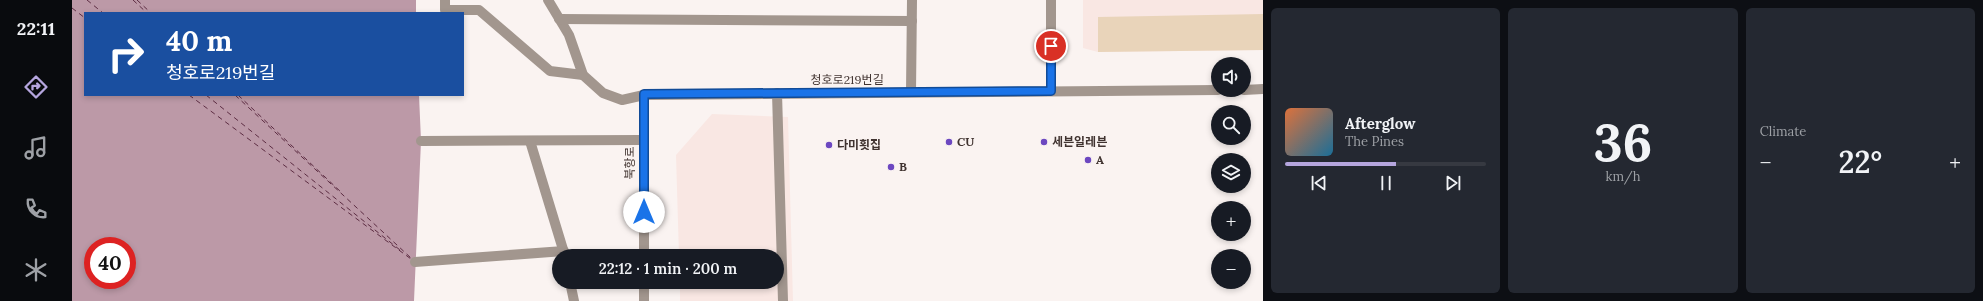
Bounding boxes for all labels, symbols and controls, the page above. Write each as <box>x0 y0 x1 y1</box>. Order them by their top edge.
text: 22:11 <box>17 17 55 40</box>
text: 40 m <box>166 23 232 59</box>
icon: right <box>100 28 152 80</box>
pin <box>1034 29 1068 63</box>
icon: arrive <box>1040 35 1062 57</box>
map controls <box>1211 57 1251 289</box>
button: sound <box>1211 57 1251 97</box>
text: 청호로219번길 <box>166 61 275 84</box>
street label: 청호로219번길 <box>811 72 883 87</box>
icon: directions <box>22 73 50 101</box>
button: search <box>1211 105 1251 145</box>
text: 36 <box>1593 109 1653 175</box>
text: Afterglow <box>1345 114 1415 133</box>
text: Climate <box>1760 123 1806 140</box>
text: The Pines <box>1345 133 1404 150</box>
icon: music <box>22 134 50 162</box>
place label: CU <box>957 134 974 149</box>
place label: 세븐일레븐 <box>1052 134 1107 149</box>
place label: 다미횟집 <box>837 137 881 152</box>
marker: CU <box>944 137 954 147</box>
marker: 세븐일레븐 <box>1039 137 1049 147</box>
marker: 다미횟집 <box>824 140 834 150</box>
text: 22° <box>1838 143 1882 181</box>
street label: 북항로 <box>622 146 637 180</box>
text: − <box>1760 148 1771 176</box>
text: + <box>1949 148 1961 176</box>
place label: A <box>1096 152 1104 167</box>
button: layers <box>1211 153 1251 193</box>
marker: A <box>1083 155 1093 165</box>
place label: B <box>899 159 907 174</box>
marker: B <box>886 162 896 172</box>
text: km/h <box>1605 168 1641 185</box>
icon: previous <box>1308 172 1330 194</box>
icon: pause <box>1375 172 1397 194</box>
icon: next <box>1442 172 1464 194</box>
position arrow <box>623 191 665 233</box>
icon: phone <box>22 195 50 223</box>
button: + <box>1211 201 1251 241</box>
speed limit sign: 40 <box>84 237 136 289</box>
button: − <box>1211 249 1251 289</box>
icon: climate <box>22 256 50 284</box>
text: 22:12 · 1 min · 200 m <box>599 259 737 278</box>

